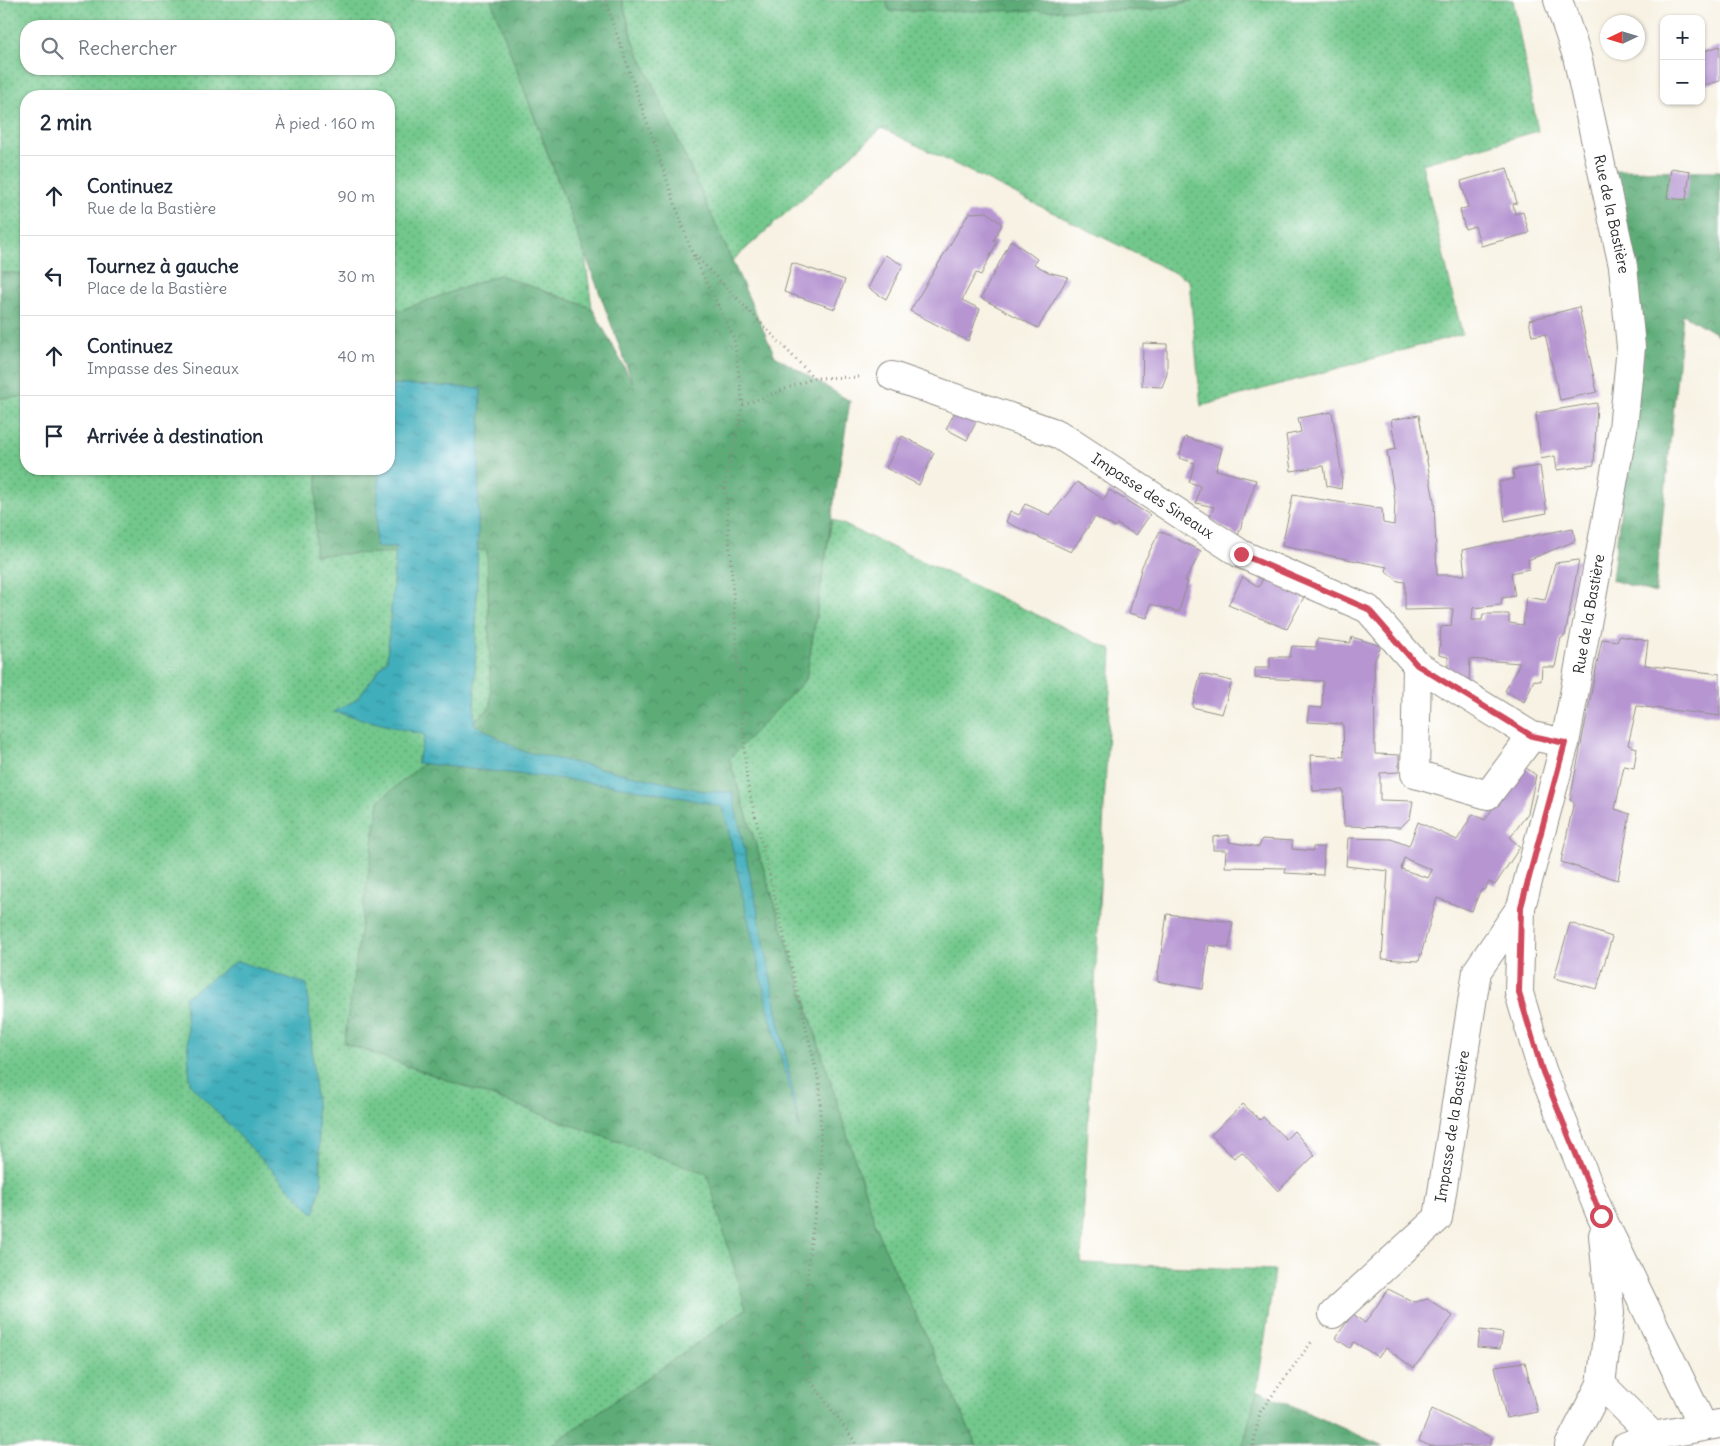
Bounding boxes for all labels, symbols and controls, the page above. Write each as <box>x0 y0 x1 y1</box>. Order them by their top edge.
north arrow <box>1600 15 1645 60</box>
map controls <box>1660 15 1705 105</box>
button: + <box>1660 15 1705 60</box>
search box <box>20 20 395 75</box>
icon: search <box>38 34 66 62</box>
text: Rechercher <box>78 36 177 60</box>
button: − <box>1660 60 1705 105</box>
text: 2 min <box>40 109 92 136</box>
text: À pied · 160 m <box>275 113 375 133</box>
street label: Rue de la Bastière <box>1590 153 1634 274</box>
text: Continuez <box>87 174 173 198</box>
icon: ahead <box>40 182 68 210</box>
text: 90 m <box>337 186 375 206</box>
text: Rue de la Bastière <box>87 198 216 218</box>
text: Tournez à gauche <box>87 254 239 278</box>
icon: left <box>40 262 68 290</box>
text: 30 m <box>338 266 375 286</box>
text: Place de la Bastière <box>87 278 227 298</box>
text: Continuez <box>87 334 173 358</box>
icon: ahead <box>40 342 68 370</box>
text: 40 m <box>337 346 375 366</box>
text: Impasse des Sineaux <box>87 358 239 378</box>
icon: arrive <box>40 422 68 450</box>
text: Arrivée à destination <box>87 424 263 448</box>
street label: Impasse des Sineaux <box>1088 449 1218 543</box>
route end <box>1230 543 1253 566</box>
street label: Rue de la Bastière <box>1569 553 1608 675</box>
street label: Impasse de la Bastière <box>1431 1049 1473 1204</box>
route start <box>1590 1205 1613 1228</box>

